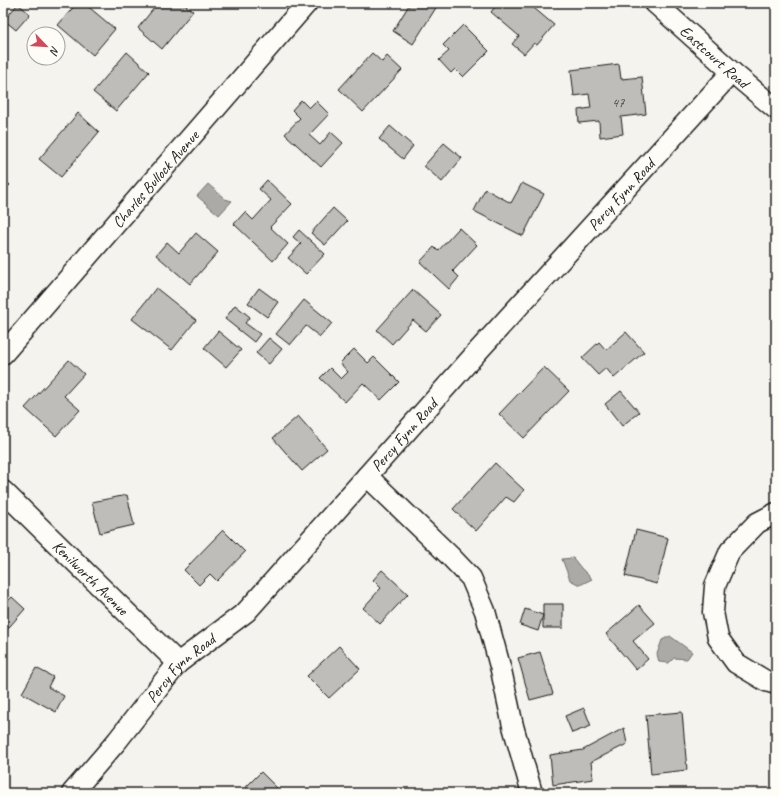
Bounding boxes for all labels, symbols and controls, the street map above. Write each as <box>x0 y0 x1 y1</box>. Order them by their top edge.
street label: Eastcourt Road <box>675 21 755 95</box>
north arrow <box>26 26 66 66</box>
text: N <box>46 44 63 58</box>
house number: 47 <box>612 94 625 111</box>
street label: Charles Bullock Avenue <box>108 125 205 232</box>
street label: Percy Fynn Road <box>584 153 661 235</box>
street label: Percy Fynn Road <box>367 393 444 476</box>
street label: Kenilworth Avenue <box>48 536 133 621</box>
street label: Percy Fynn Road <box>142 628 222 707</box>

